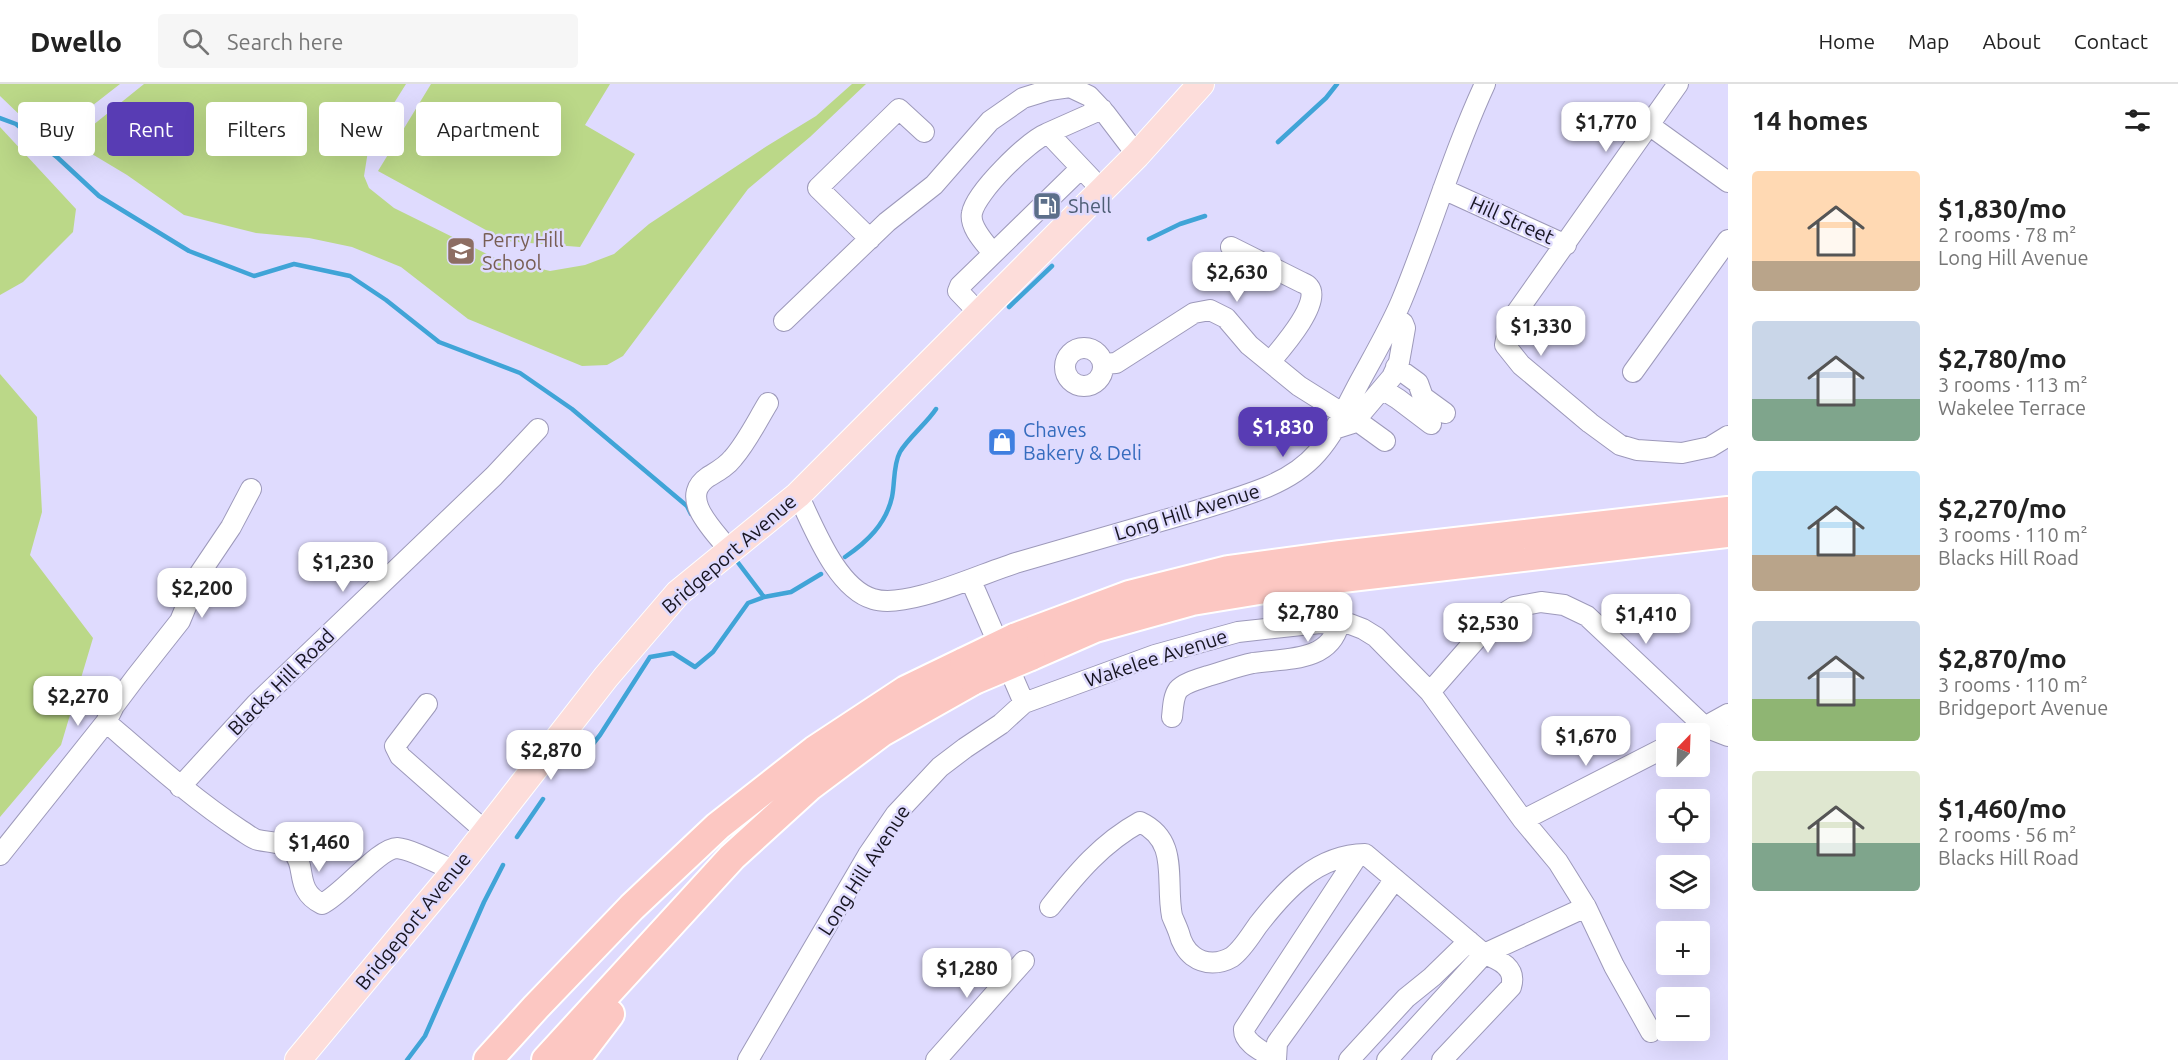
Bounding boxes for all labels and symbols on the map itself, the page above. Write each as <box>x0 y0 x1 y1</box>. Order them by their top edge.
pin: $1,770 <box>1557 102 1655 153</box>
fuel station icon: Shell <box>1031 190 1063 222</box>
street label: Hill Street <box>1467 191 1558 248</box>
place label: Shell <box>1068 194 1111 217</box>
place label: Perry Hill School <box>482 228 564 274</box>
school or university icon: Perry Hill School <box>445 235 477 267</box>
pin: $2,630 <box>1188 252 1286 303</box>
pin: $1,330 <box>1492 306 1590 357</box>
pin: $1,830 <box>1234 407 1332 458</box>
place label: Chaves Bakery & Deli <box>1023 418 1142 464</box>
shop icon: Chaves Bakery & Deli <box>986 426 1018 458</box>
street label: Long Hill Avenue <box>1111 479 1262 545</box>
street label: Bridgeport Avenue <box>657 489 800 618</box>
pin: $1,230 <box>294 542 392 593</box>
pin: $2,200 <box>153 568 251 619</box>
pin: $2,780 <box>1259 592 1357 643</box>
pin: $1,410 <box>1597 594 1695 645</box>
pin: $2,530 <box>1439 603 1537 654</box>
street label: Blacks Hill Road <box>223 624 339 740</box>
street label: Wakelee Avenue <box>1082 624 1230 691</box>
pin: $2,270 <box>29 676 127 727</box>
pin: $1,670 <box>1537 716 1635 767</box>
north arrow <box>1656 723 1710 777</box>
pin: $2,870 <box>502 730 600 781</box>
street label: Long Hill Avenue <box>813 800 914 939</box>
pin: $1,460 <box>270 822 368 873</box>
street label: Bridgeport Avenue <box>350 847 475 994</box>
pin: $1,280 <box>918 948 1016 999</box>

